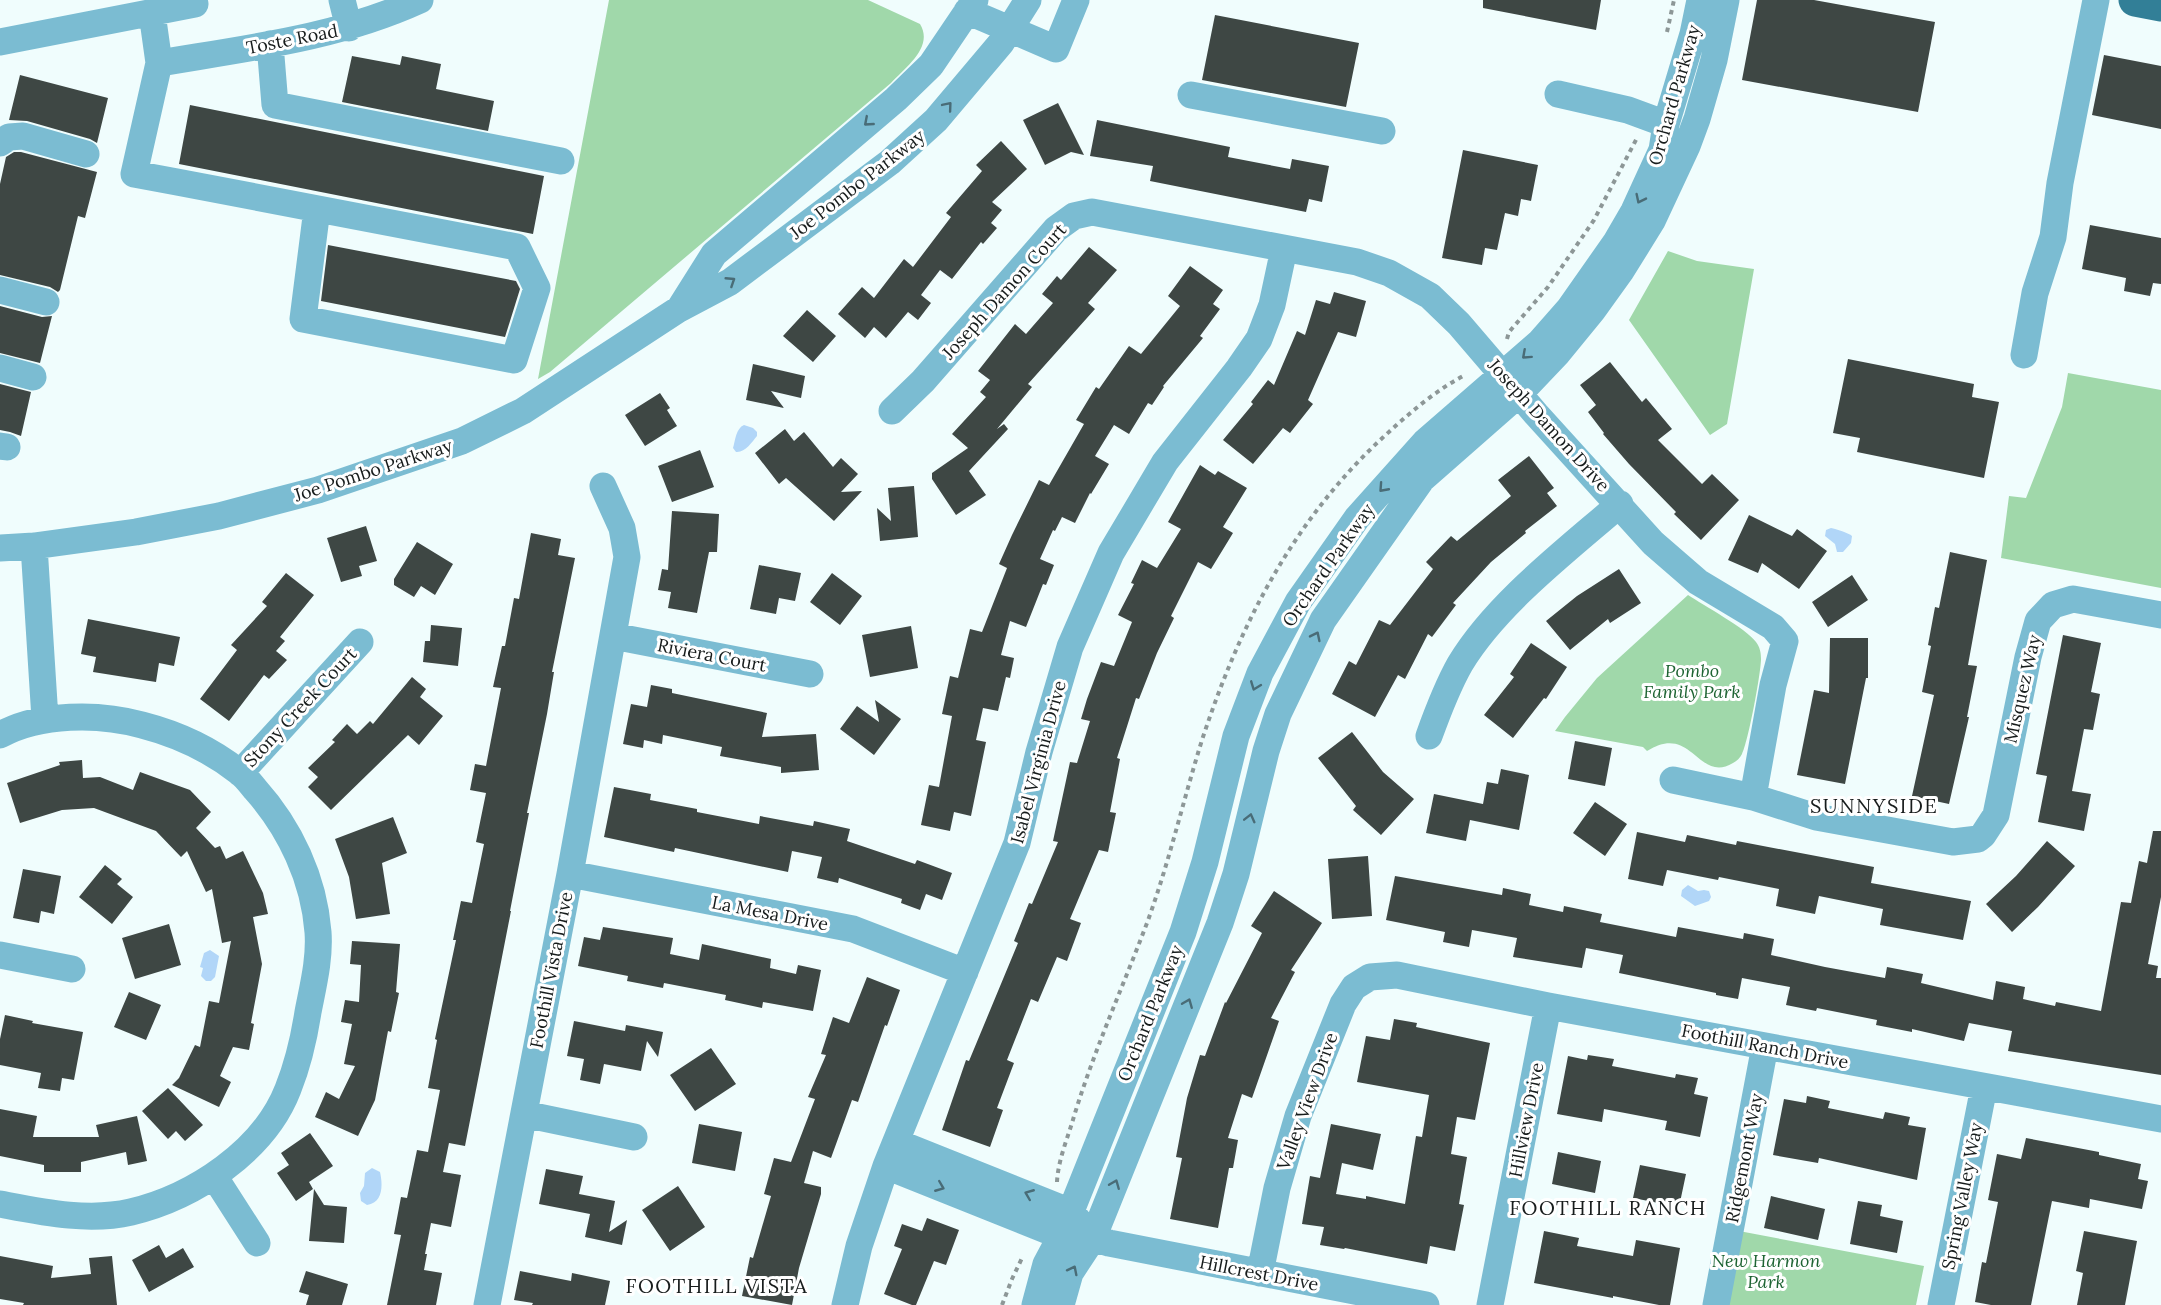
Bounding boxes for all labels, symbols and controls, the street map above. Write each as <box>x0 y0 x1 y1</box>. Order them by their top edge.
street label: Toste Road <box>244 19 340 59</box>
street label: Orchard Parkway <box>1643 22 1705 168</box>
one-way arrow <box>940 102 951 113</box>
one-way arrow <box>864 115 875 126</box>
street label: Joe Pombo Parkway <box>784 124 929 244</box>
one-way arrow <box>1636 192 1648 203</box>
street label: Joseph Damon Court <box>936 218 1071 365</box>
one-way arrow <box>724 277 735 288</box>
one-way arrow <box>1522 348 1532 359</box>
street label: Joseph Damon Drive <box>1482 353 1615 497</box>
street label: Joe Pombo Parkway <box>290 433 456 507</box>
one-way arrow <box>1379 481 1390 492</box>
street label: Orchard Parkway <box>1277 499 1379 631</box>
one-way arrow <box>1308 631 1320 642</box>
street label: Misquez Way <box>1998 632 2046 745</box>
street label: Riviera Court <box>655 633 769 677</box>
street label: Stony Creek Court <box>239 642 361 772</box>
park label: Pombo Family Park <box>1643 659 1741 703</box>
street label: Isabel Virginia Drive <box>1005 678 1071 846</box>
one-way arrow <box>1250 680 1262 691</box>
district label: SUNNYSIDE <box>1810 793 1938 818</box>
one-way arrow <box>1242 813 1255 823</box>
street label: Foothill Vista Drive <box>525 890 577 1050</box>
street label: La Mesa Drive <box>710 890 831 936</box>
street label: Orchard Parkway <box>1112 941 1188 1085</box>
one-way arrow <box>1181 998 1193 1009</box>
street label: Foothill Ranch Drive <box>1680 1019 1851 1074</box>
street label: Valley View Drive <box>1271 1029 1343 1174</box>
street label: Hillview Drive <box>1504 1060 1548 1179</box>
street label: Ridgemont Way <box>1720 1091 1768 1225</box>
street label: Spring Valley Way <box>1936 1120 1988 1272</box>
one-way arrow <box>1107 1179 1120 1189</box>
one-way arrow <box>934 1180 945 1192</box>
one-way arrow <box>1024 1189 1034 1202</box>
district label: FOOTHILL RANCH <box>1509 1195 1707 1220</box>
park label: New Harmon Park <box>1711 1249 1821 1293</box>
street label: Hillcrest Drive <box>1198 1250 1321 1296</box>
one-way arrow <box>1066 1266 1077 1276</box>
district label: FOOTHILL VISTA <box>626 1273 808 1298</box>

